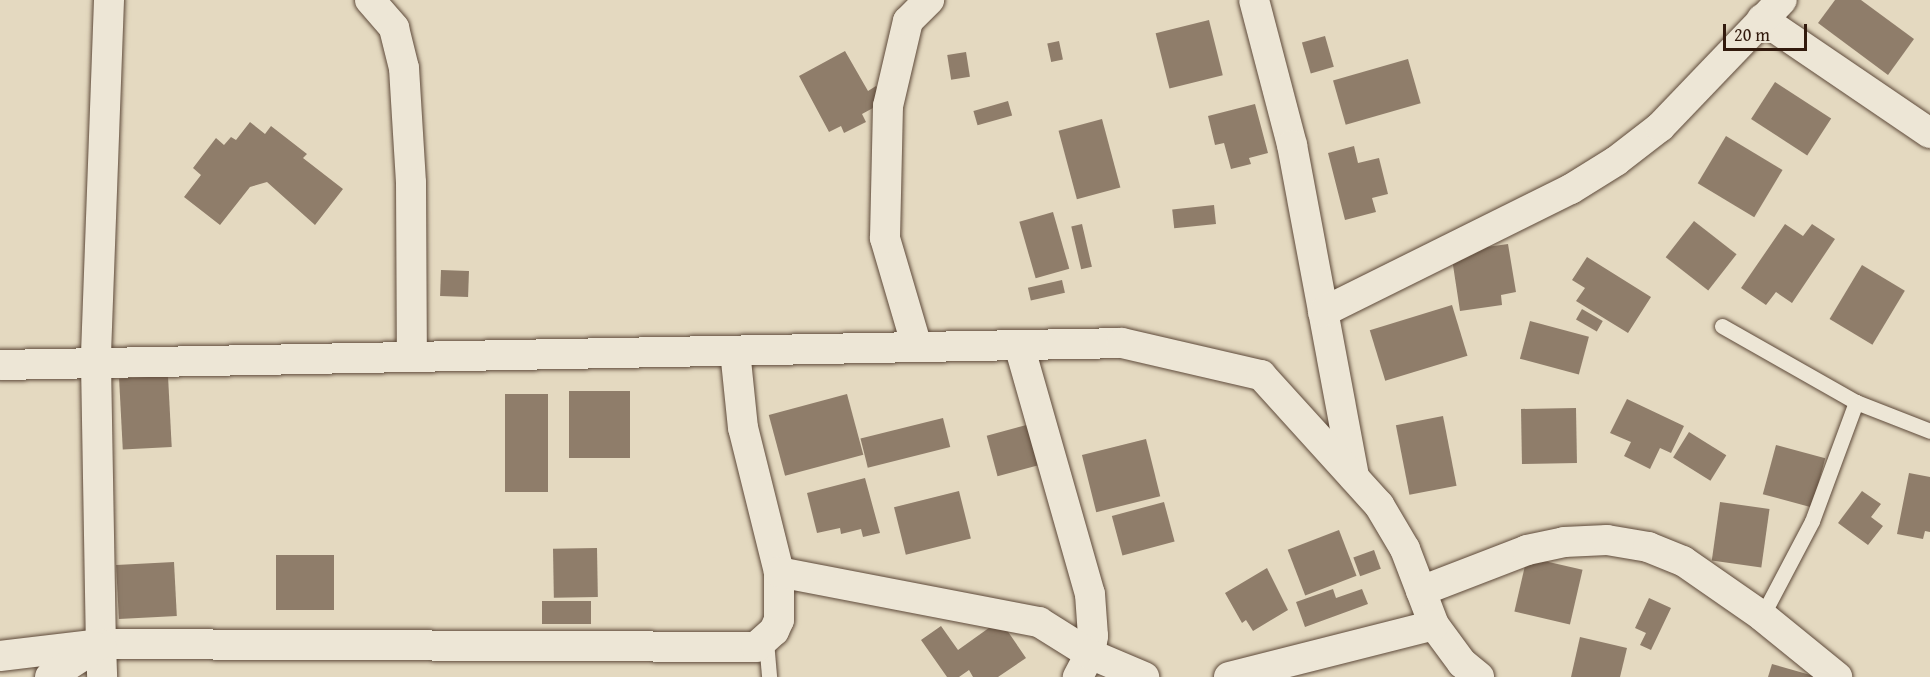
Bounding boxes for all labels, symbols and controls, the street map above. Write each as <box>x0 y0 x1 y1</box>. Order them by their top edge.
scale bar <box>1726 12 1810 50</box>
text: 20 m <box>1734 21 1770 48</box>

